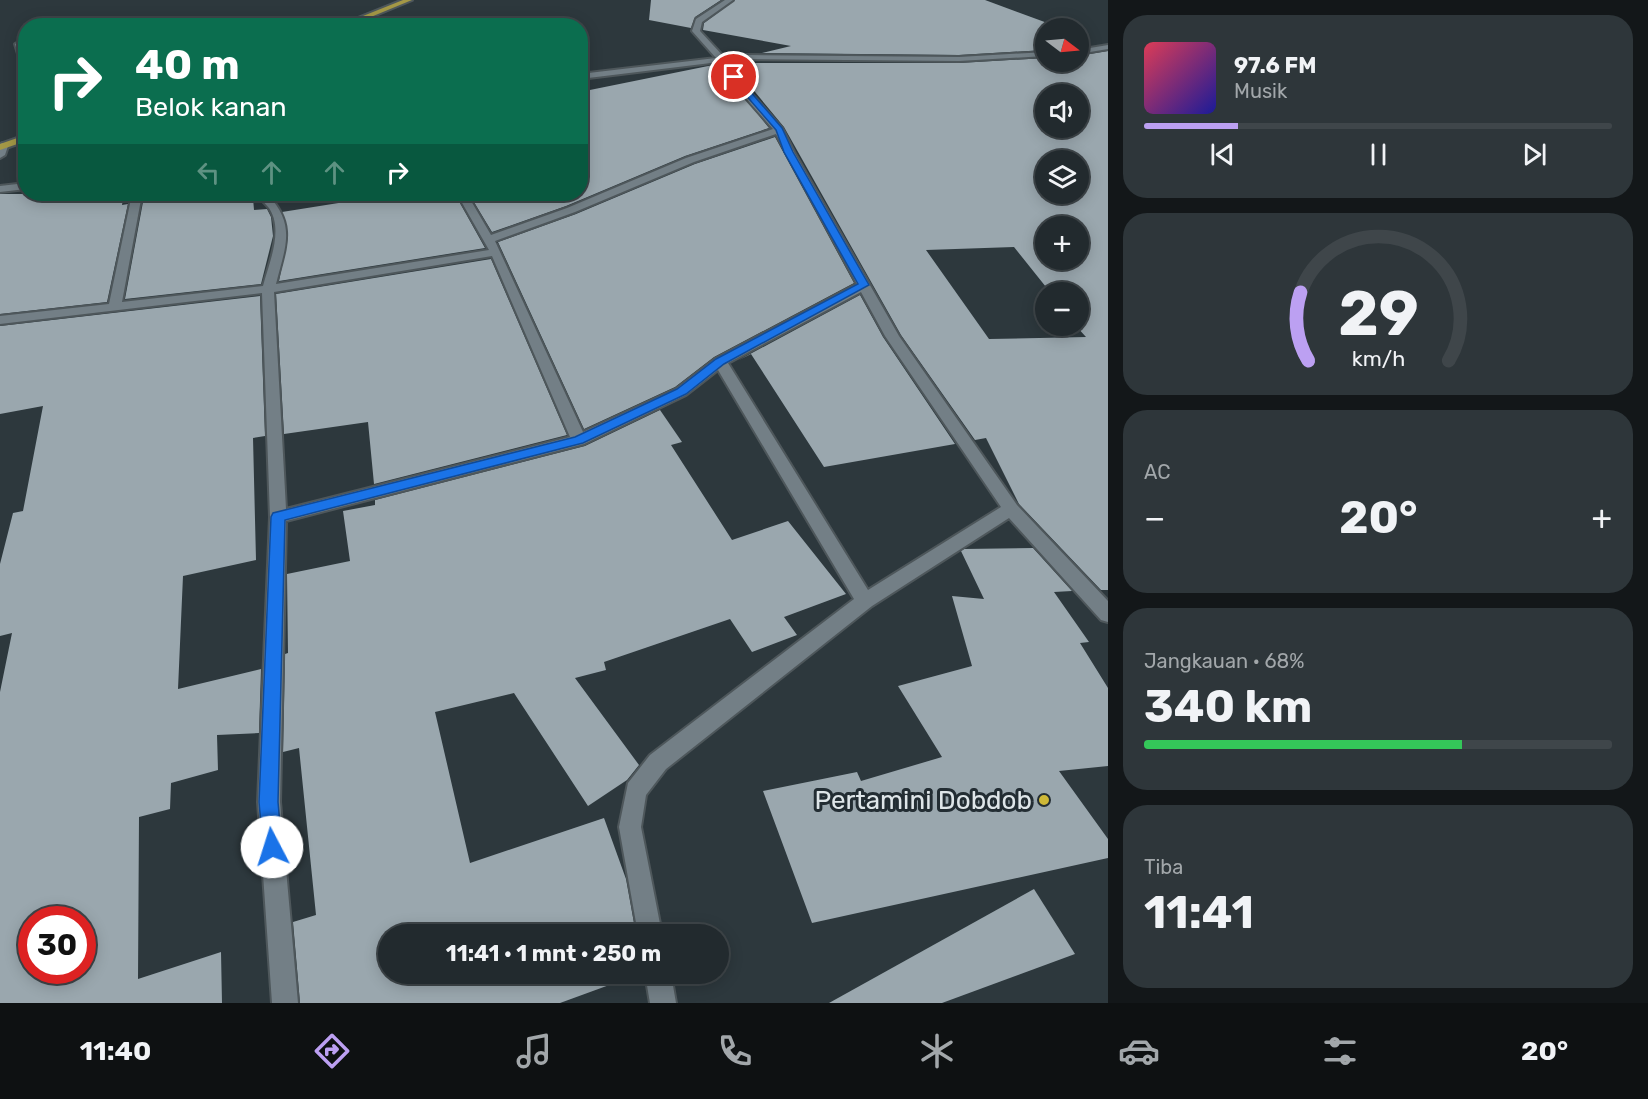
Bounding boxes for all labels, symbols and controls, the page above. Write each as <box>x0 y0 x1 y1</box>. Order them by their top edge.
north arrow <box>1035 18 1089 72</box>
map controls <box>1035 18 1089 336</box>
text: 40 m <box>135 40 240 90</box>
icon: right <box>36 42 114 120</box>
pin <box>708 51 759 102</box>
text: 97.6 FM <box>1234 52 1316 79</box>
icon: arrive <box>717 60 750 93</box>
text: Musik <box>1234 79 1287 103</box>
button: sound <box>1035 84 1089 138</box>
text: Belok kanan <box>135 91 287 123</box>
icon: previous <box>1206 138 1239 171</box>
icon: pause <box>1362 138 1395 171</box>
icon: next <box>1518 138 1551 171</box>
button: layers <box>1035 150 1089 204</box>
icon: left <box>192 156 225 189</box>
icon: ahead <box>255 156 288 189</box>
icon: ahead <box>318 156 351 189</box>
icon: right <box>381 156 414 189</box>
button: + <box>1035 216 1089 270</box>
text: 29 <box>1338 277 1418 351</box>
button: − <box>1035 282 1089 336</box>
text: km/h <box>1351 346 1405 371</box>
text: AC <box>1144 460 1170 484</box>
text: 20° <box>1339 491 1418 544</box>
text: − <box>1144 498 1165 537</box>
text: + <box>1591 498 1612 537</box>
text: Jangkauan · 68% <box>1144 649 1304 673</box>
text: 340 km <box>1144 680 1312 733</box>
place label: Pertamini Dobdob <box>815 785 1032 816</box>
marker: Pertamini Dobdob <box>1037 793 1051 807</box>
position arrow <box>240 815 304 879</box>
text: Tiba <box>1144 855 1183 879</box>
text: 11:41 <box>1144 886 1254 939</box>
speed limit sign: 30 <box>18 906 96 984</box>
text: 11:41 · 1 mnt · 250 m <box>446 940 661 967</box>
icon: directions <box>311 1030 353 1072</box>
icon: music <box>513 1030 555 1072</box>
icon: phone <box>714 1030 756 1072</box>
icon: climate <box>916 1030 958 1072</box>
icon: car <box>1118 1030 1160 1072</box>
icon: filters <box>1319 1030 1361 1072</box>
text: 11:40 <box>80 1035 151 1067</box>
text: 20° <box>1521 1035 1568 1067</box>

